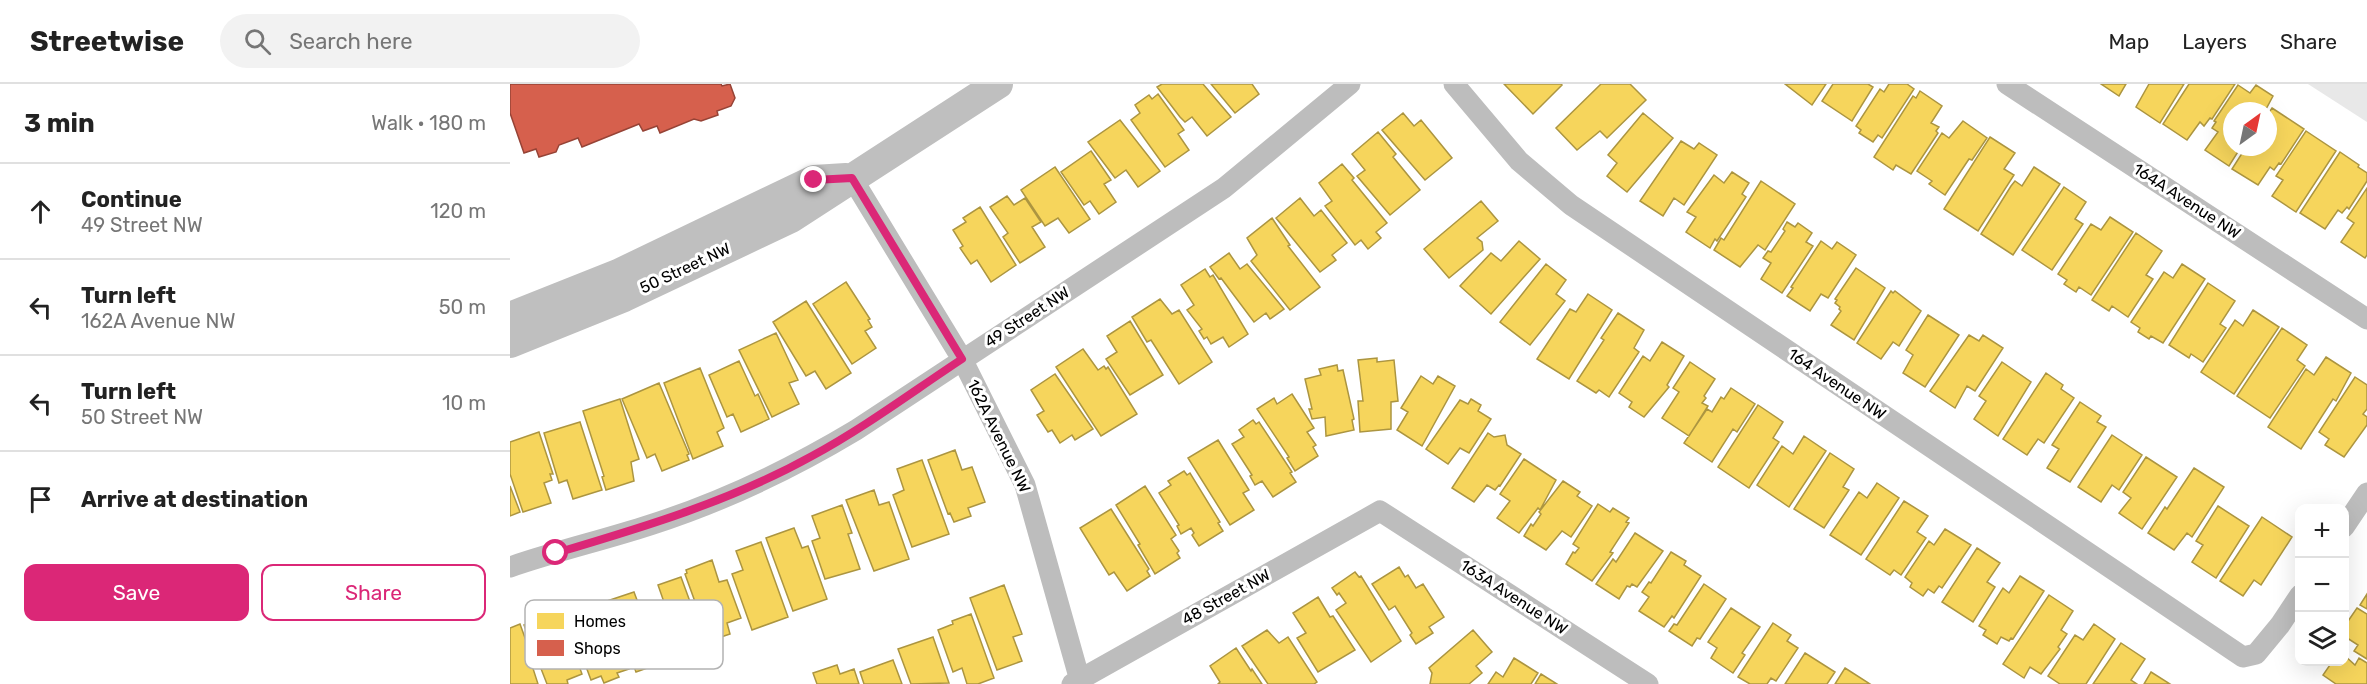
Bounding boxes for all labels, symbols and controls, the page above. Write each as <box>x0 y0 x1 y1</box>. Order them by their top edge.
search box <box>220 14 640 68</box>
text: Streetwise <box>30 25 184 58</box>
icon: search <box>241 25 274 58</box>
text: Search here <box>289 28 413 55</box>
text: Map <box>2108 29 2149 54</box>
text: Layers <box>2182 29 2247 54</box>
text: Share <box>2280 29 2337 54</box>
north arrow <box>2223 102 2277 156</box>
text: 3 min <box>24 108 95 139</box>
text: Walk · 180 m <box>371 111 486 135</box>
street label: 164A Avenue NW <box>2130 159 2244 243</box>
route end <box>800 166 826 192</box>
text: Continue <box>81 186 182 213</box>
icon: ahead <box>24 195 57 228</box>
text: 120 m <box>430 199 486 223</box>
text: 49 Street NW <box>81 213 203 237</box>
street label: 50 Street NW <box>637 239 733 297</box>
text: Turn left <box>81 282 176 309</box>
street label: 49 Street NW <box>981 282 1073 351</box>
icon: left <box>24 291 57 324</box>
text: 50 m <box>439 295 486 319</box>
text: 162A Avenue NW <box>81 309 235 333</box>
street label: 164 Avenue NW <box>1785 344 1890 424</box>
street label: 162A Avenue NW <box>963 376 1035 496</box>
text: Turn left <box>81 378 176 405</box>
icon: left <box>24 387 57 420</box>
text: 10 m <box>442 391 486 415</box>
text: 50 Street NW <box>81 405 203 429</box>
icon: arrive <box>24 483 57 516</box>
text: Arrive at destination <box>81 486 308 513</box>
map controls <box>2295 504 2349 666</box>
button: + <box>2295 504 2349 558</box>
route start <box>542 539 568 565</box>
street label: 163A Avenue NW <box>1457 555 1571 639</box>
button: − <box>2295 558 2349 612</box>
button: Save <box>24 564 249 621</box>
button: Share <box>261 564 486 621</box>
street label: 48 Street NW <box>1178 565 1274 629</box>
legend <box>525 600 723 669</box>
text: Homes <box>574 612 626 631</box>
button: layers <box>2295 612 2349 666</box>
text: Shops <box>574 639 621 658</box>

